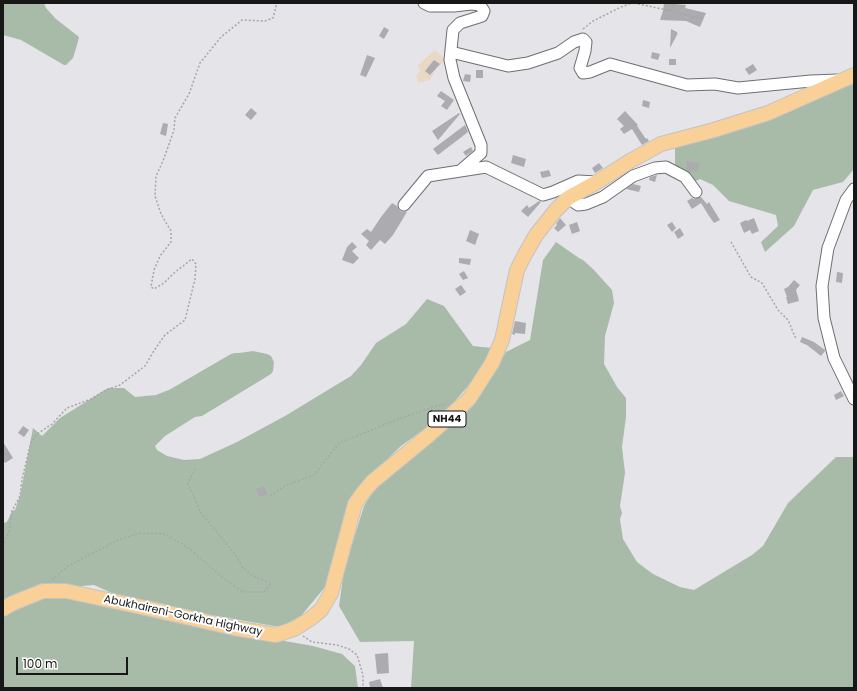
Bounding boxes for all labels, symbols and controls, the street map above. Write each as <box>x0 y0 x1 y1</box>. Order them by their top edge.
road number: NH44 <box>428 411 466 427</box>
street label: Abukhaireni-Gorkha Highway <box>103 593 263 639</box>
scale bar <box>18 649 130 675</box>
text: 100 m <box>23 655 57 672</box>

